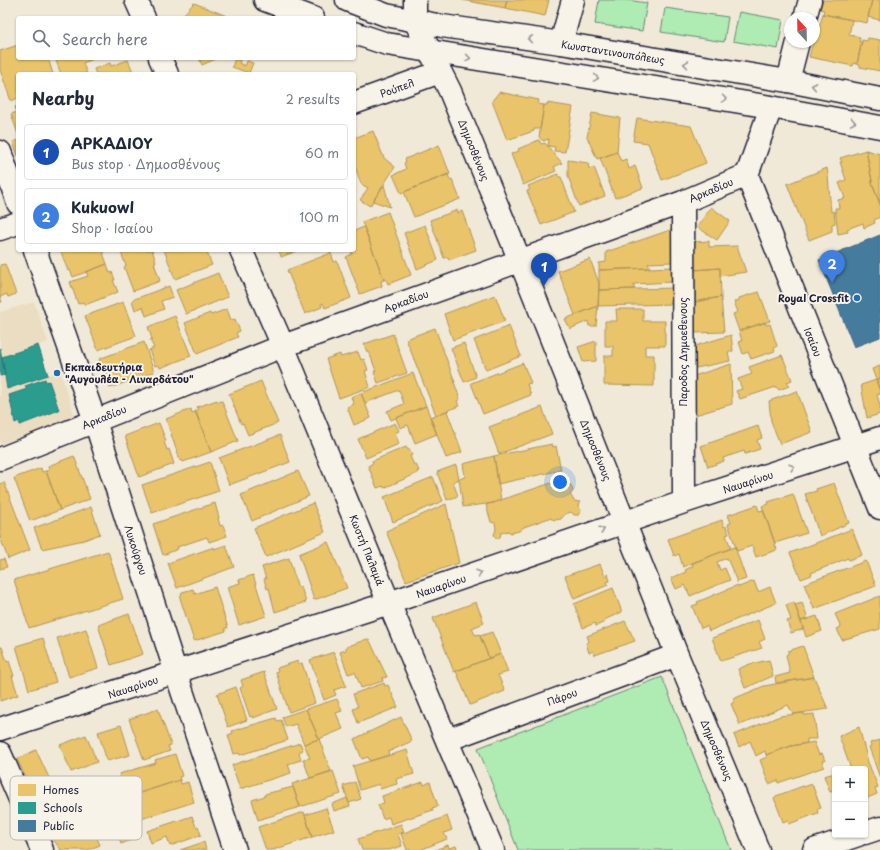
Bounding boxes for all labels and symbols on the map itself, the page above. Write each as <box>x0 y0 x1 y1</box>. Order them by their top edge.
north arrow <box>784 12 820 48</box>
one-way arrow <box>527 35 533 44</box>
street label: Κωνσταντινουπόλεως <box>560 36 666 67</box>
one-way arrow <box>465 53 471 62</box>
one-way arrow <box>683 60 689 69</box>
one-way arrow <box>593 73 599 82</box>
street label: Ρούπελ <box>378 74 416 101</box>
one-way arrow <box>811 83 817 91</box>
one-way arrow <box>721 94 728 103</box>
street label: Δημοσθένους <box>455 117 494 183</box>
one-way arrow <box>849 117 856 125</box>
street label: Αρκαδίου <box>686 173 736 206</box>
pin: 2 <box>819 250 845 283</box>
pin: 1 <box>531 253 557 286</box>
street label: Αρκαδίου <box>381 285 431 316</box>
place label: Royal Crossfit <box>778 290 849 306</box>
marker: Royal Crossfit <box>852 293 862 303</box>
street label: Παροδος Δημοεθενους <box>675 297 690 407</box>
street label: Ισαίου <box>801 325 826 359</box>
place label: Εκπαιδευτήρια "Αυγουλέα - Λιναρδάτου" <box>65 359 194 386</box>
marker: Εκπαιδευτήρια "Αυγουλέα - Λιναρδάτου" <box>52 368 62 378</box>
street label: Αρκαδίου <box>79 401 129 432</box>
street label: Δημοσθένους <box>577 417 616 483</box>
one-way arrow <box>788 464 795 472</box>
street label: Ναυαρίνου <box>721 466 775 497</box>
your location <box>550 472 570 492</box>
street label: Κωστή Παλαμά <box>346 512 389 588</box>
street label: Λυκούργου <box>121 523 152 577</box>
one-way arrow <box>598 527 605 535</box>
one-way arrow <box>475 569 482 577</box>
street label: Ναυαρίνου <box>414 570 468 601</box>
street label: Ναυαρίνου <box>106 671 160 702</box>
street label: Πάρου <box>545 684 580 710</box>
street label: Δημοσθένους <box>698 717 737 783</box>
legend <box>10 776 142 840</box>
text: Homes <box>43 781 79 798</box>
text: Schools <box>43 799 83 816</box>
text: Public <box>43 817 74 834</box>

